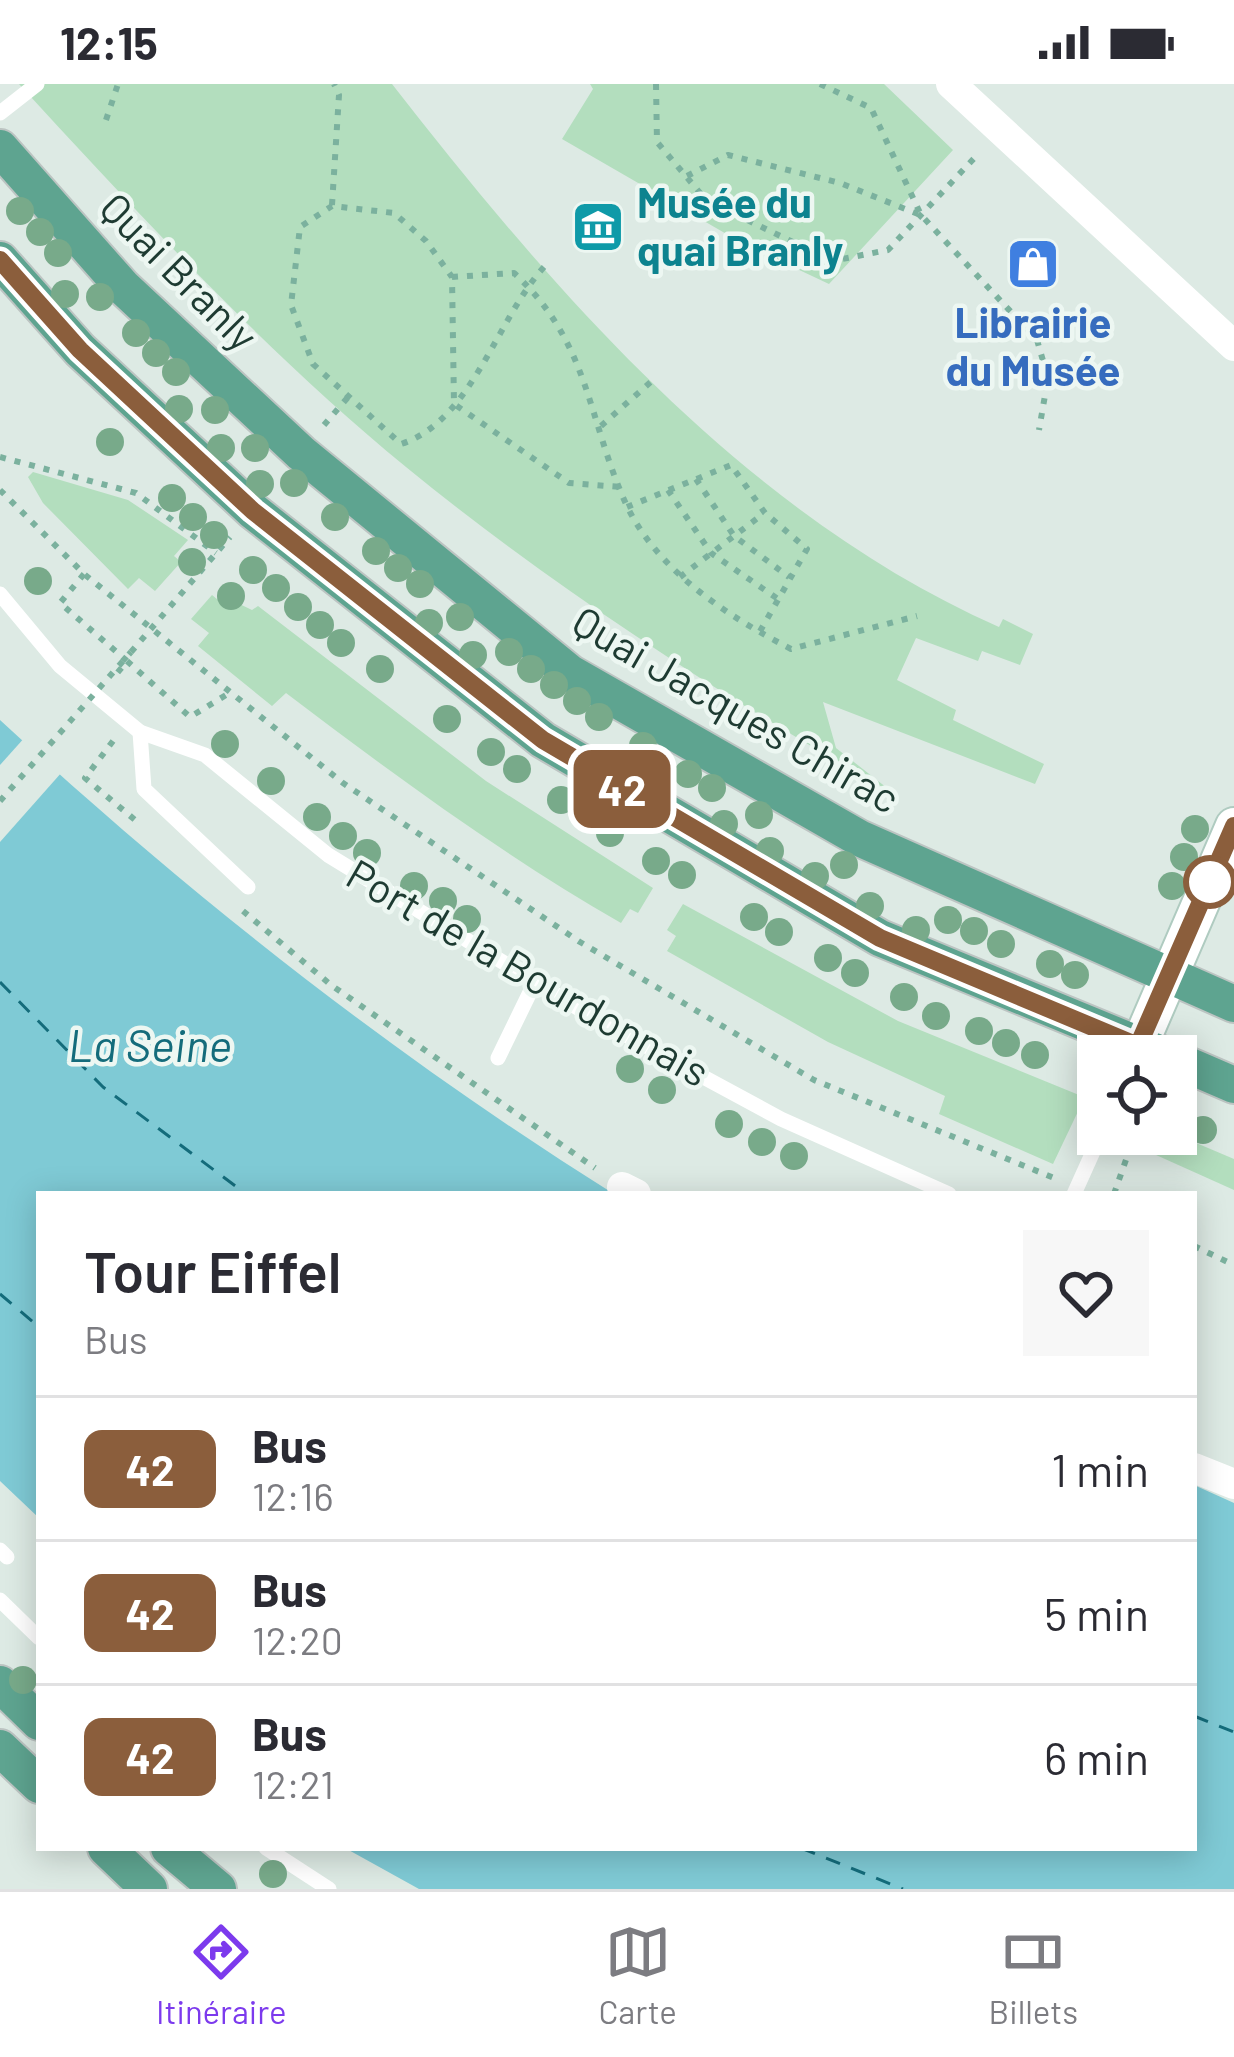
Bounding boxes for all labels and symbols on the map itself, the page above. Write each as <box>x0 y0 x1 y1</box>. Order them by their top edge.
place label: Musée du quai Branly <box>637 176 843 275</box>
street label: Quai Branly <box>91 182 269 360</box>
museum icon: Musée du quai Branly <box>570 199 626 255</box>
shop icon: Librairie du Musée <box>1005 236 1061 292</box>
place label: Librairie du Musée <box>946 296 1120 394</box>
street label: Quai Jacques Chirac <box>564 595 909 823</box>
line badge: 42 <box>568 750 676 828</box>
street label: Port de la Bourdonnais <box>339 847 719 1095</box>
unlabelled marker <box>1185 857 1234 907</box>
water label: La Seine <box>68 1017 232 1071</box>

